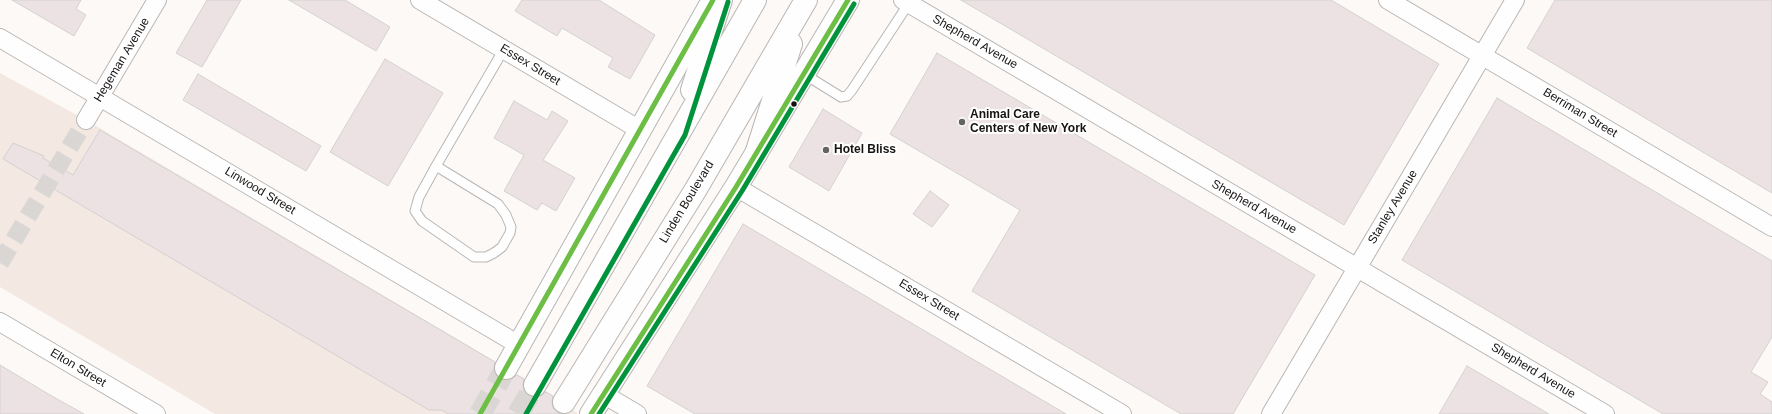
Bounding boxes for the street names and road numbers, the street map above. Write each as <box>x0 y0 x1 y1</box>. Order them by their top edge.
street label: Shepherd Avenue <box>930 12 1020 72</box>
street label: Hegeman Avenue <box>91 15 153 105</box>
street label: Essex Street <box>497 41 563 89</box>
street label: Berriman Street <box>1540 85 1620 141</box>
street label: Linden Boulevard <box>657 158 717 246</box>
street label: Linwood Street <box>222 164 298 218</box>
street label: Stanley Avenue <box>1365 167 1421 247</box>
street label: Shepherd Avenue <box>1209 177 1299 237</box>
street label: Essex Street <box>896 276 962 324</box>
street label: Shepherd Avenue <box>1488 340 1578 402</box>
street label: Elton Street <box>47 346 109 390</box>

